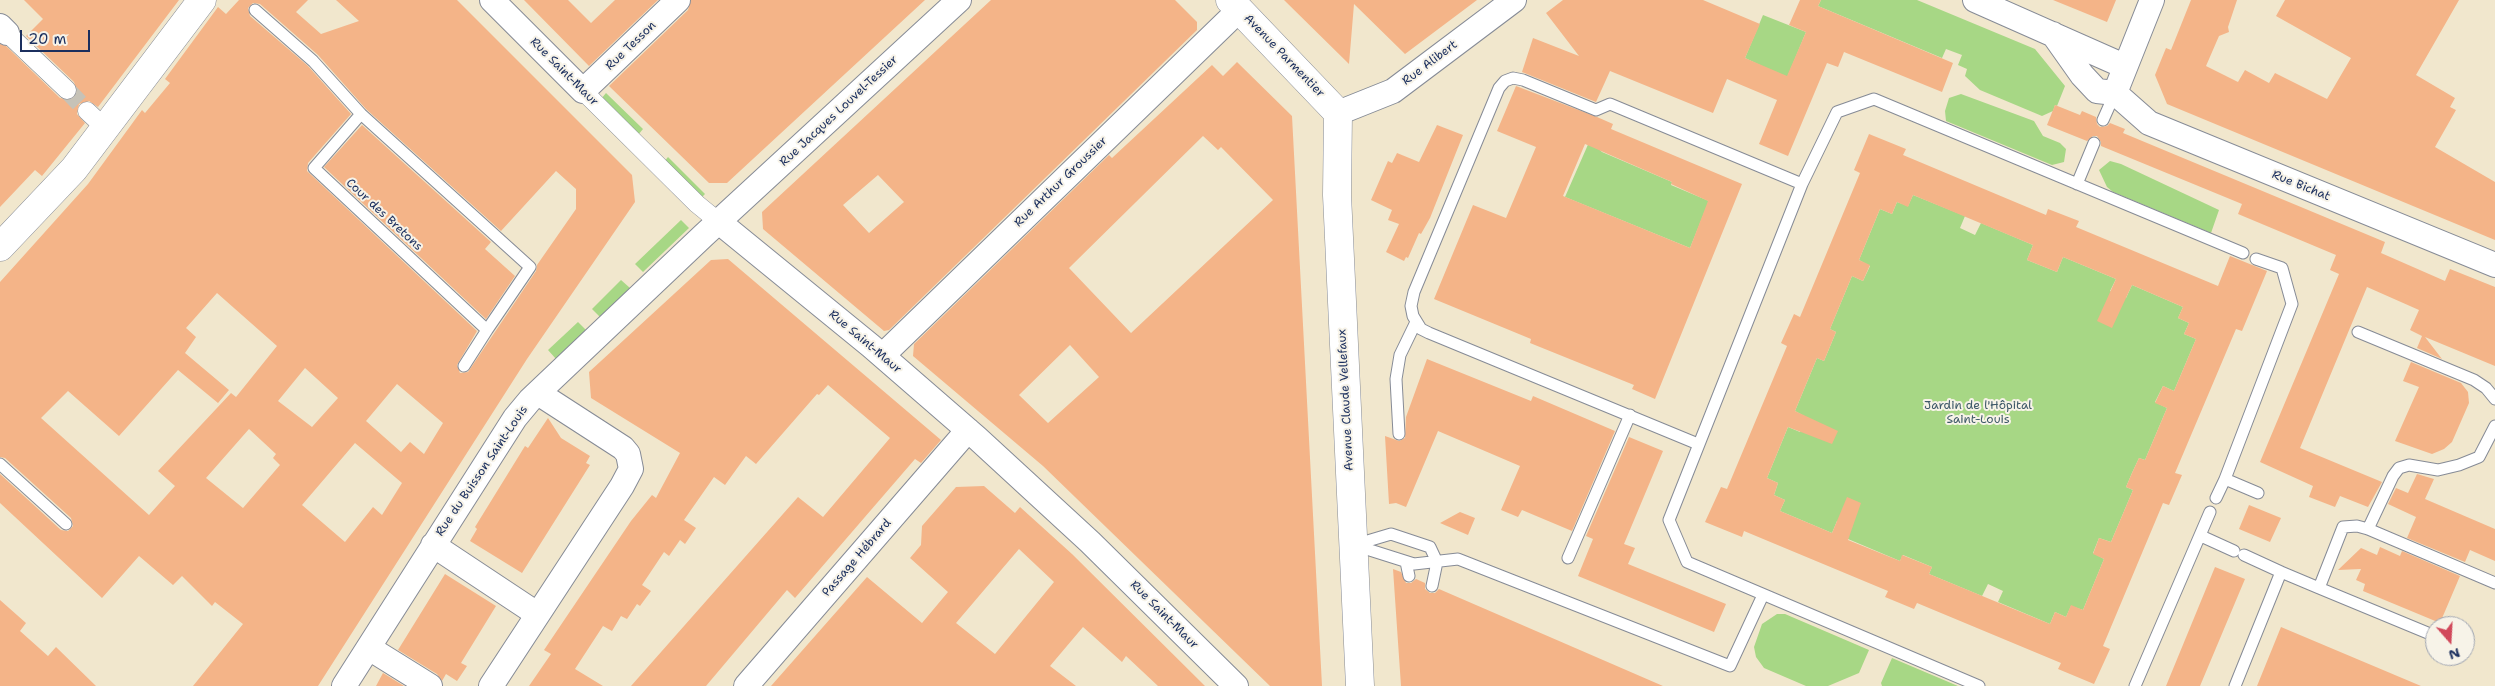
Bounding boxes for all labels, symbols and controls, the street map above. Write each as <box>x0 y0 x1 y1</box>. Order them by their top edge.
street label: Avenue Parmentier <box>1241 11 1327 101</box>
street label: Rue Tesson <box>603 18 659 74</box>
scale bar <box>22 20 92 52</box>
text: 20 m <box>28 29 67 49</box>
street label: Rue Saint-Maur <box>527 35 601 109</box>
street label: Rue Alibert <box>1400 38 1460 88</box>
street label: Rue Jacques Louvel-Tessier <box>777 52 901 170</box>
street label: Rue Arthur Groussier <box>1012 134 1110 230</box>
street label: Rue Bichat <box>2270 168 2332 204</box>
street label: Cour des Bretons <box>343 176 425 254</box>
street label: Rue Saint-Maur <box>826 307 904 377</box>
street label: Avenue Claude Vellefaux <box>1335 329 1357 471</box>
park label: Jardin de l'Hôpital Saint-Louis <box>1924 399 2032 427</box>
street label: Rue du Buisson Saint-Louis <box>433 403 531 539</box>
street label: Passage Hébrard <box>819 516 895 600</box>
street label: Rue Saint-Maur <box>1127 578 1201 652</box>
north arrow <box>2425 616 2475 666</box>
text: N <box>2446 644 2463 665</box>

